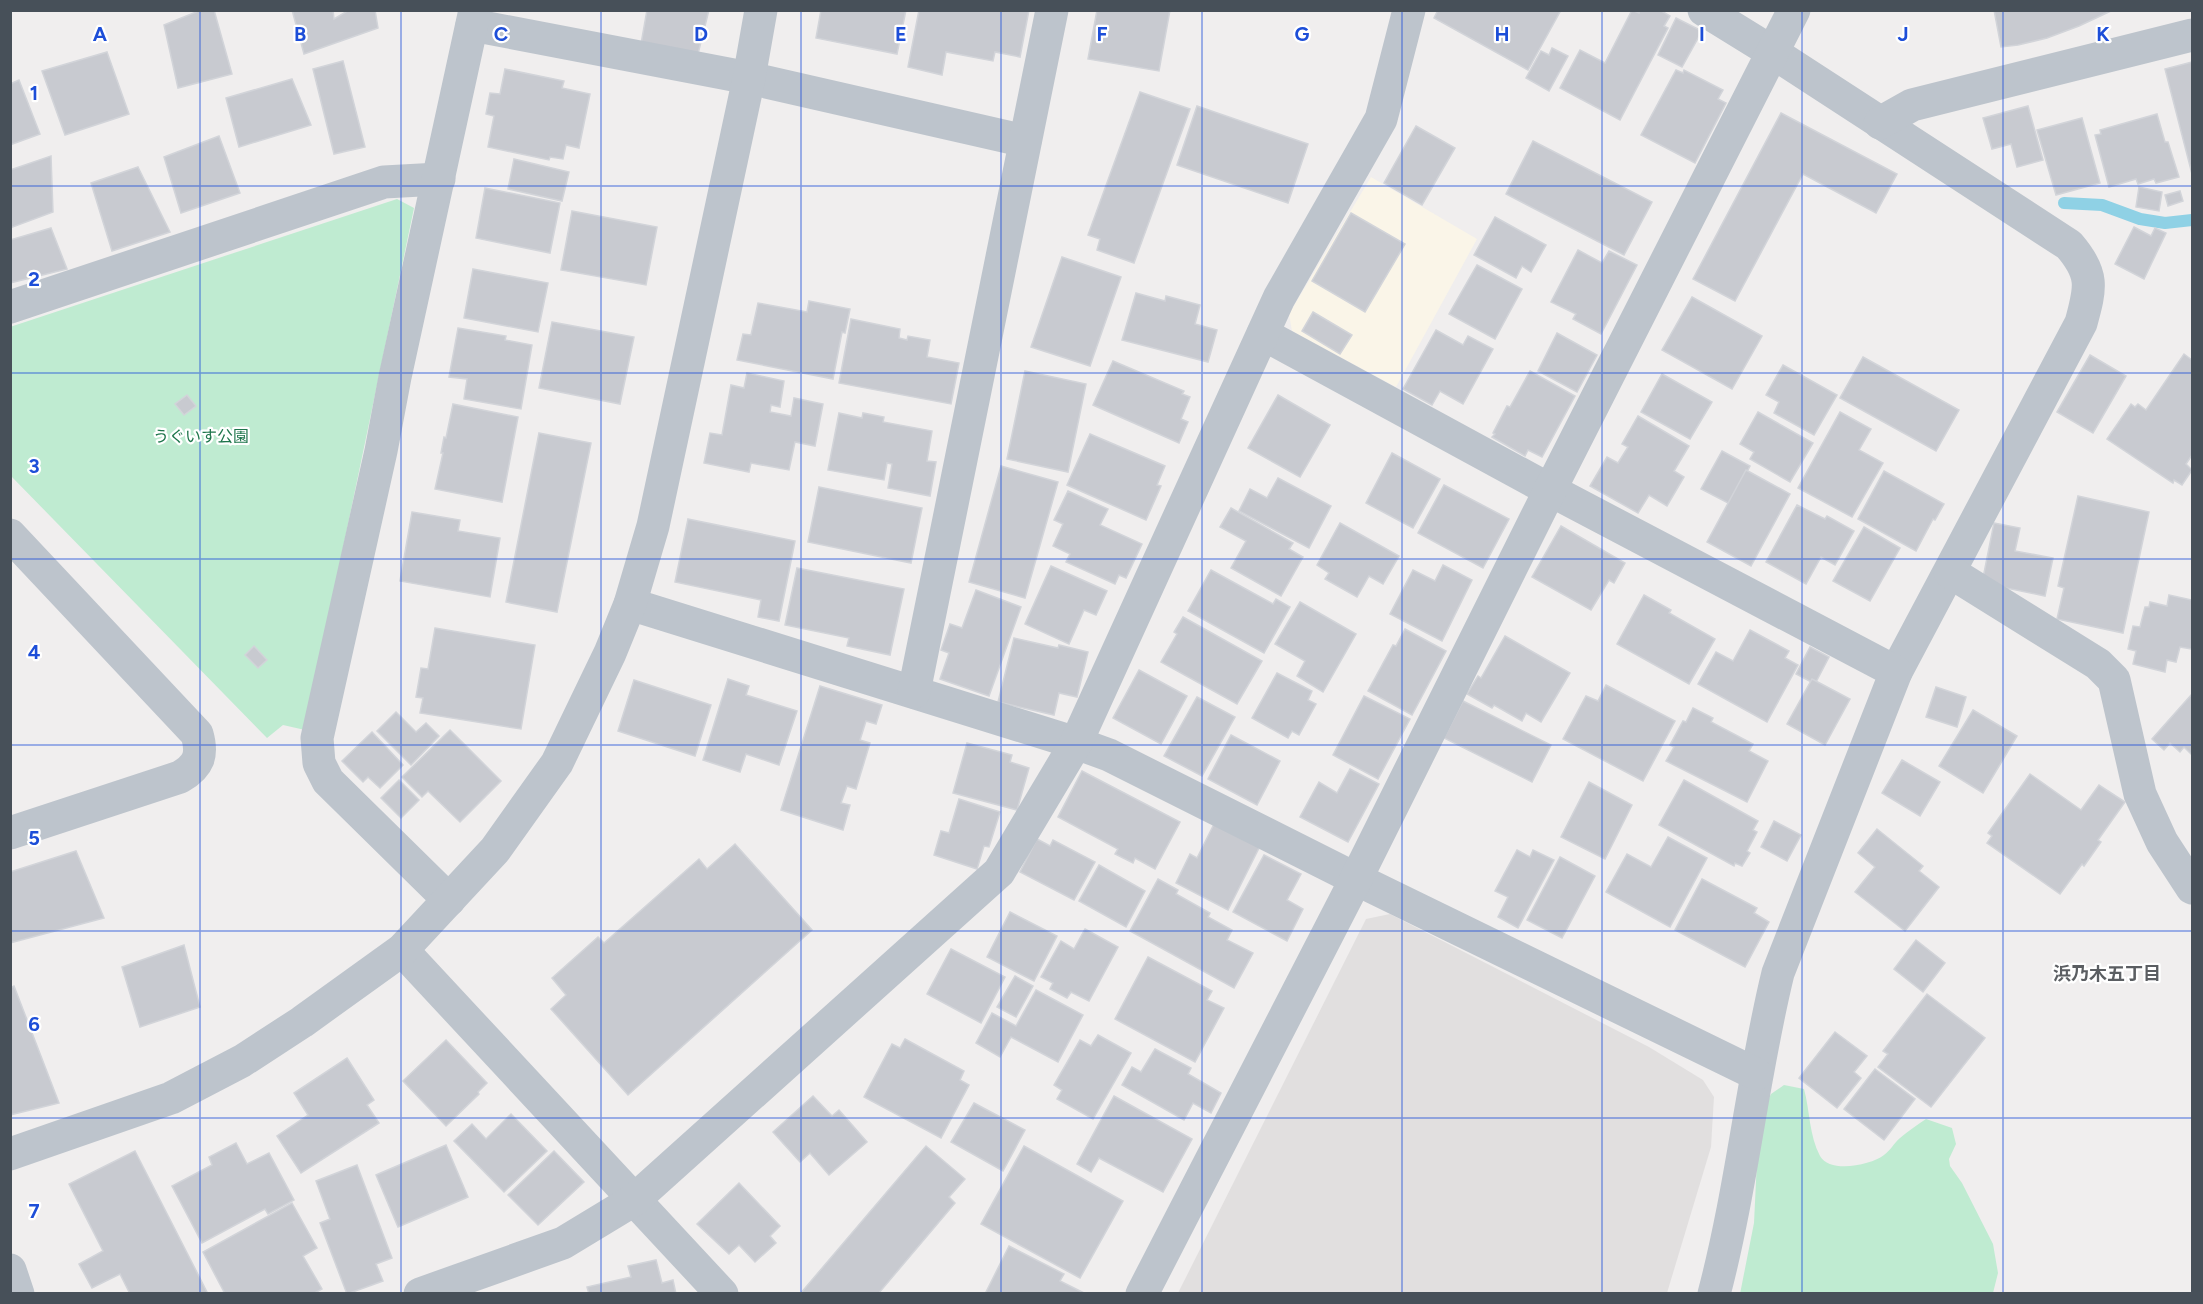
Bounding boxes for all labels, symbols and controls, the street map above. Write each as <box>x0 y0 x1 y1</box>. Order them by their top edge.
text: A <box>93 22 108 46</box>
text: B <box>294 22 306 46</box>
text: C <box>494 22 508 46</box>
text: D <box>694 22 708 46</box>
text: E <box>895 22 907 46</box>
text: F <box>1096 22 1108 46</box>
text: G <box>1295 22 1310 46</box>
text: H <box>1495 22 1510 46</box>
text: I <box>1699 22 1705 46</box>
text: J <box>1897 22 1909 46</box>
text: K <box>2096 22 2110 46</box>
text: 1 <box>30 81 38 105</box>
text: 2 <box>28 267 40 291</box>
park label: うぐいす公園 <box>153 427 249 446</box>
text: 3 <box>28 454 40 478</box>
text: 4 <box>28 640 41 664</box>
text: 5 <box>28 826 40 850</box>
district label: 浜乃木五丁目 <box>2053 963 2161 985</box>
text: 6 <box>28 1012 40 1036</box>
text: 7 <box>28 1199 40 1223</box>

